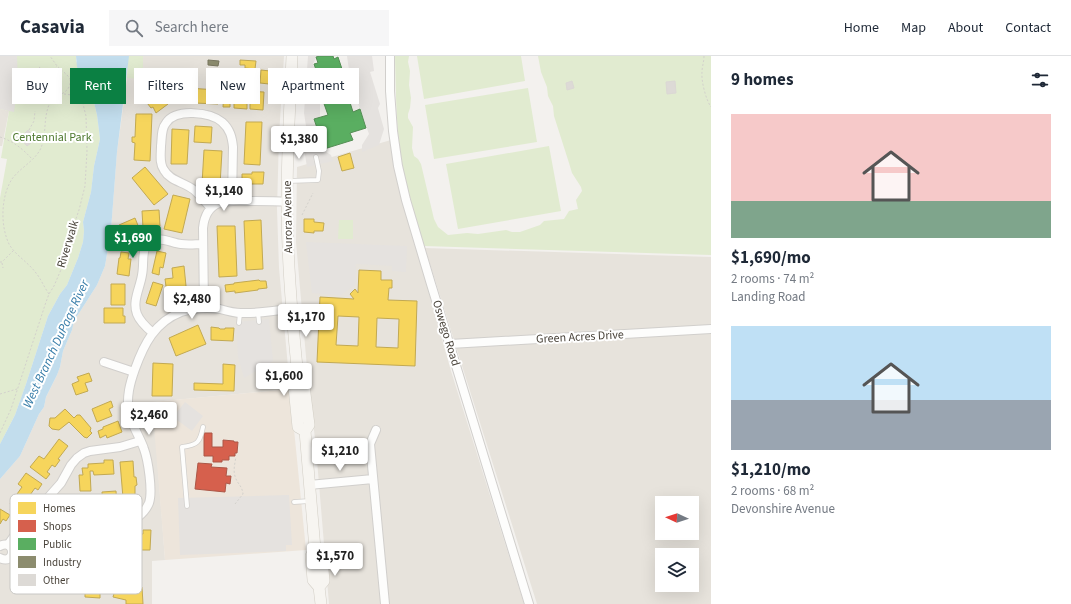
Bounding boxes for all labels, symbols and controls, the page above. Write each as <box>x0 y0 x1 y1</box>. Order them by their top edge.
search box <box>109 10 389 46</box>
text: Casavia <box>20 14 85 41</box>
icon: search <box>123 17 145 39</box>
text: Search here <box>155 17 229 38</box>
text: Home <box>844 18 879 38</box>
text: Map <box>901 18 926 38</box>
text: About <box>948 18 983 38</box>
text: Contact <box>1005 18 1051 38</box>
chip: Buy <box>12 68 62 104</box>
chip: Rent <box>70 68 126 104</box>
chip: Filters <box>134 68 198 104</box>
chip: New <box>206 68 260 104</box>
chip: Apartment <box>268 68 359 104</box>
text: 9 homes <box>731 68 793 92</box>
icon: filters <box>1029 69 1051 91</box>
pin: $1,380 <box>266 126 332 160</box>
park label: Centennial Park <box>12 129 92 146</box>
text: $1,380 <box>280 130 318 148</box>
icon: home <box>855 140 927 212</box>
pin: $1,140 <box>191 178 257 212</box>
street label: Aurora Avenue <box>279 180 297 254</box>
text: $1,140 <box>205 182 243 200</box>
street label: Riverwalk <box>53 218 83 270</box>
pin: $1,690 <box>100 225 166 259</box>
text: $1,690 <box>114 229 152 247</box>
text: $1,690/mo <box>731 246 811 270</box>
text: 2 rooms · 74 m² <box>731 270 814 288</box>
water label: West Branch DuPage River <box>18 276 94 411</box>
pin: $2,480 <box>159 286 225 320</box>
text: Landing Road <box>731 288 806 306</box>
text: $2,480 <box>173 290 211 308</box>
street label: Oswego Road <box>428 298 464 368</box>
pin: $1,170 <box>273 304 339 338</box>
text: $1,170 <box>287 308 325 326</box>
street label: Green Acres Drive <box>536 326 624 348</box>
icon: home <box>855 352 927 424</box>
pin: $1,600 <box>251 363 317 397</box>
text: $1,600 <box>265 367 303 385</box>
pin: $2,460 <box>116 402 182 436</box>
text: $2,460 <box>130 406 168 424</box>
pin: $1,210 <box>307 438 373 472</box>
text: $1,210 <box>321 442 359 460</box>
text: $1,210/mo <box>731 458 811 482</box>
text: 2 rooms · 68 m² <box>731 482 814 500</box>
legend <box>10 494 142 594</box>
north arrow <box>655 496 699 540</box>
map controls <box>655 496 699 592</box>
text: Devonshire Avenue <box>731 500 835 518</box>
text: Homes <box>43 501 76 516</box>
text: Shops <box>43 519 72 534</box>
text: Public <box>43 537 72 552</box>
pin: $1,570 <box>302 543 368 577</box>
text: $1,570 <box>316 547 354 565</box>
button: layers <box>655 548 699 592</box>
text: Industry <box>43 555 81 570</box>
text: Other <box>43 573 69 588</box>

